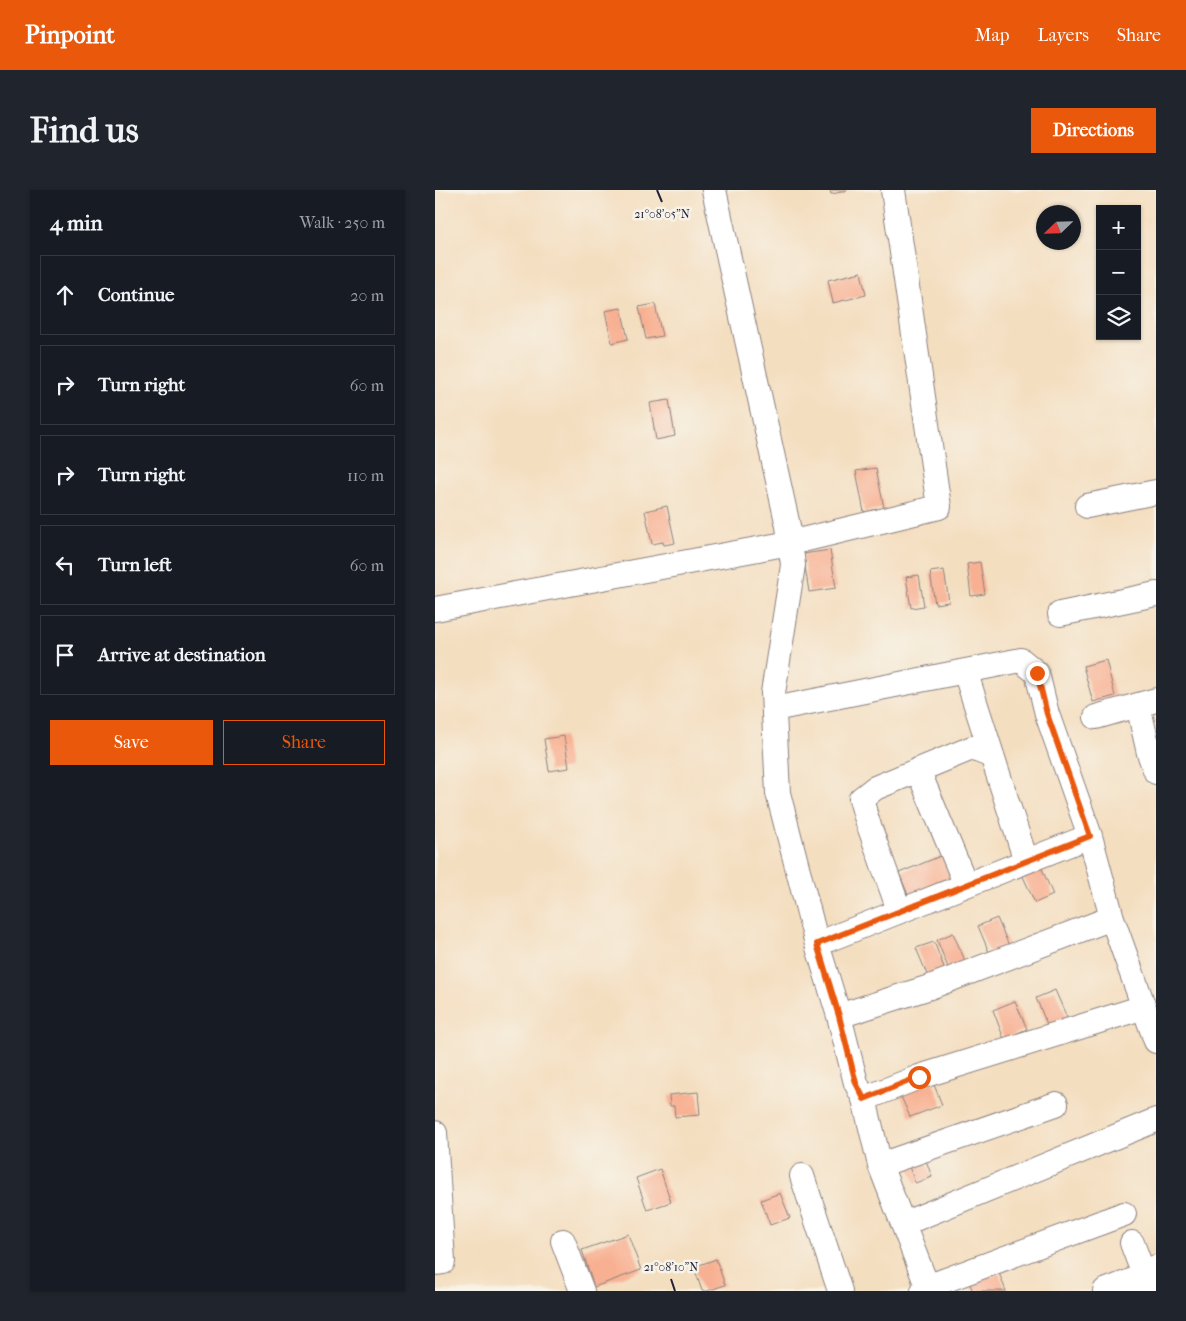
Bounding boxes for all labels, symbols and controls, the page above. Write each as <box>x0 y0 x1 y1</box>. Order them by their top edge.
text: Pinpoint <box>25 21 115 49</box>
text: Map <box>975 25 1009 46</box>
text: Layers <box>1037 25 1089 46</box>
text: Share <box>1117 25 1161 46</box>
button: Directions <box>1031 108 1156 153</box>
text: Find us <box>30 110 139 151</box>
north arrow <box>1036 205 1081 250</box>
map controls <box>1096 205 1141 340</box>
button: + <box>1096 205 1141 250</box>
text: 21°08'05"N <box>634 207 690 221</box>
text: 4 min <box>50 211 103 235</box>
text: Walk · 250 m <box>300 213 385 232</box>
button: − <box>1096 250 1141 295</box>
icon: ahead <box>51 281 79 309</box>
text: Continue <box>98 284 174 306</box>
text: 20 m <box>350 286 384 305</box>
button: layers <box>1096 295 1141 340</box>
icon: right <box>51 371 79 399</box>
text: Turn right <box>98 374 185 396</box>
text: 60 m <box>350 376 384 395</box>
icon: right <box>51 461 79 489</box>
text: Turn right <box>98 464 185 486</box>
text: 110 m <box>347 466 384 485</box>
icon: left <box>51 551 79 579</box>
text: Turn left <box>98 554 172 576</box>
text: 60 m <box>350 556 384 575</box>
icon: arrive <box>51 641 79 669</box>
text: Arrive at destination <box>98 644 266 666</box>
route end <box>1026 662 1049 685</box>
button: Save <box>50 720 213 765</box>
button: Share <box>223 720 385 765</box>
route start <box>908 1066 931 1089</box>
text: 21°08'10"N <box>644 1260 698 1274</box>

